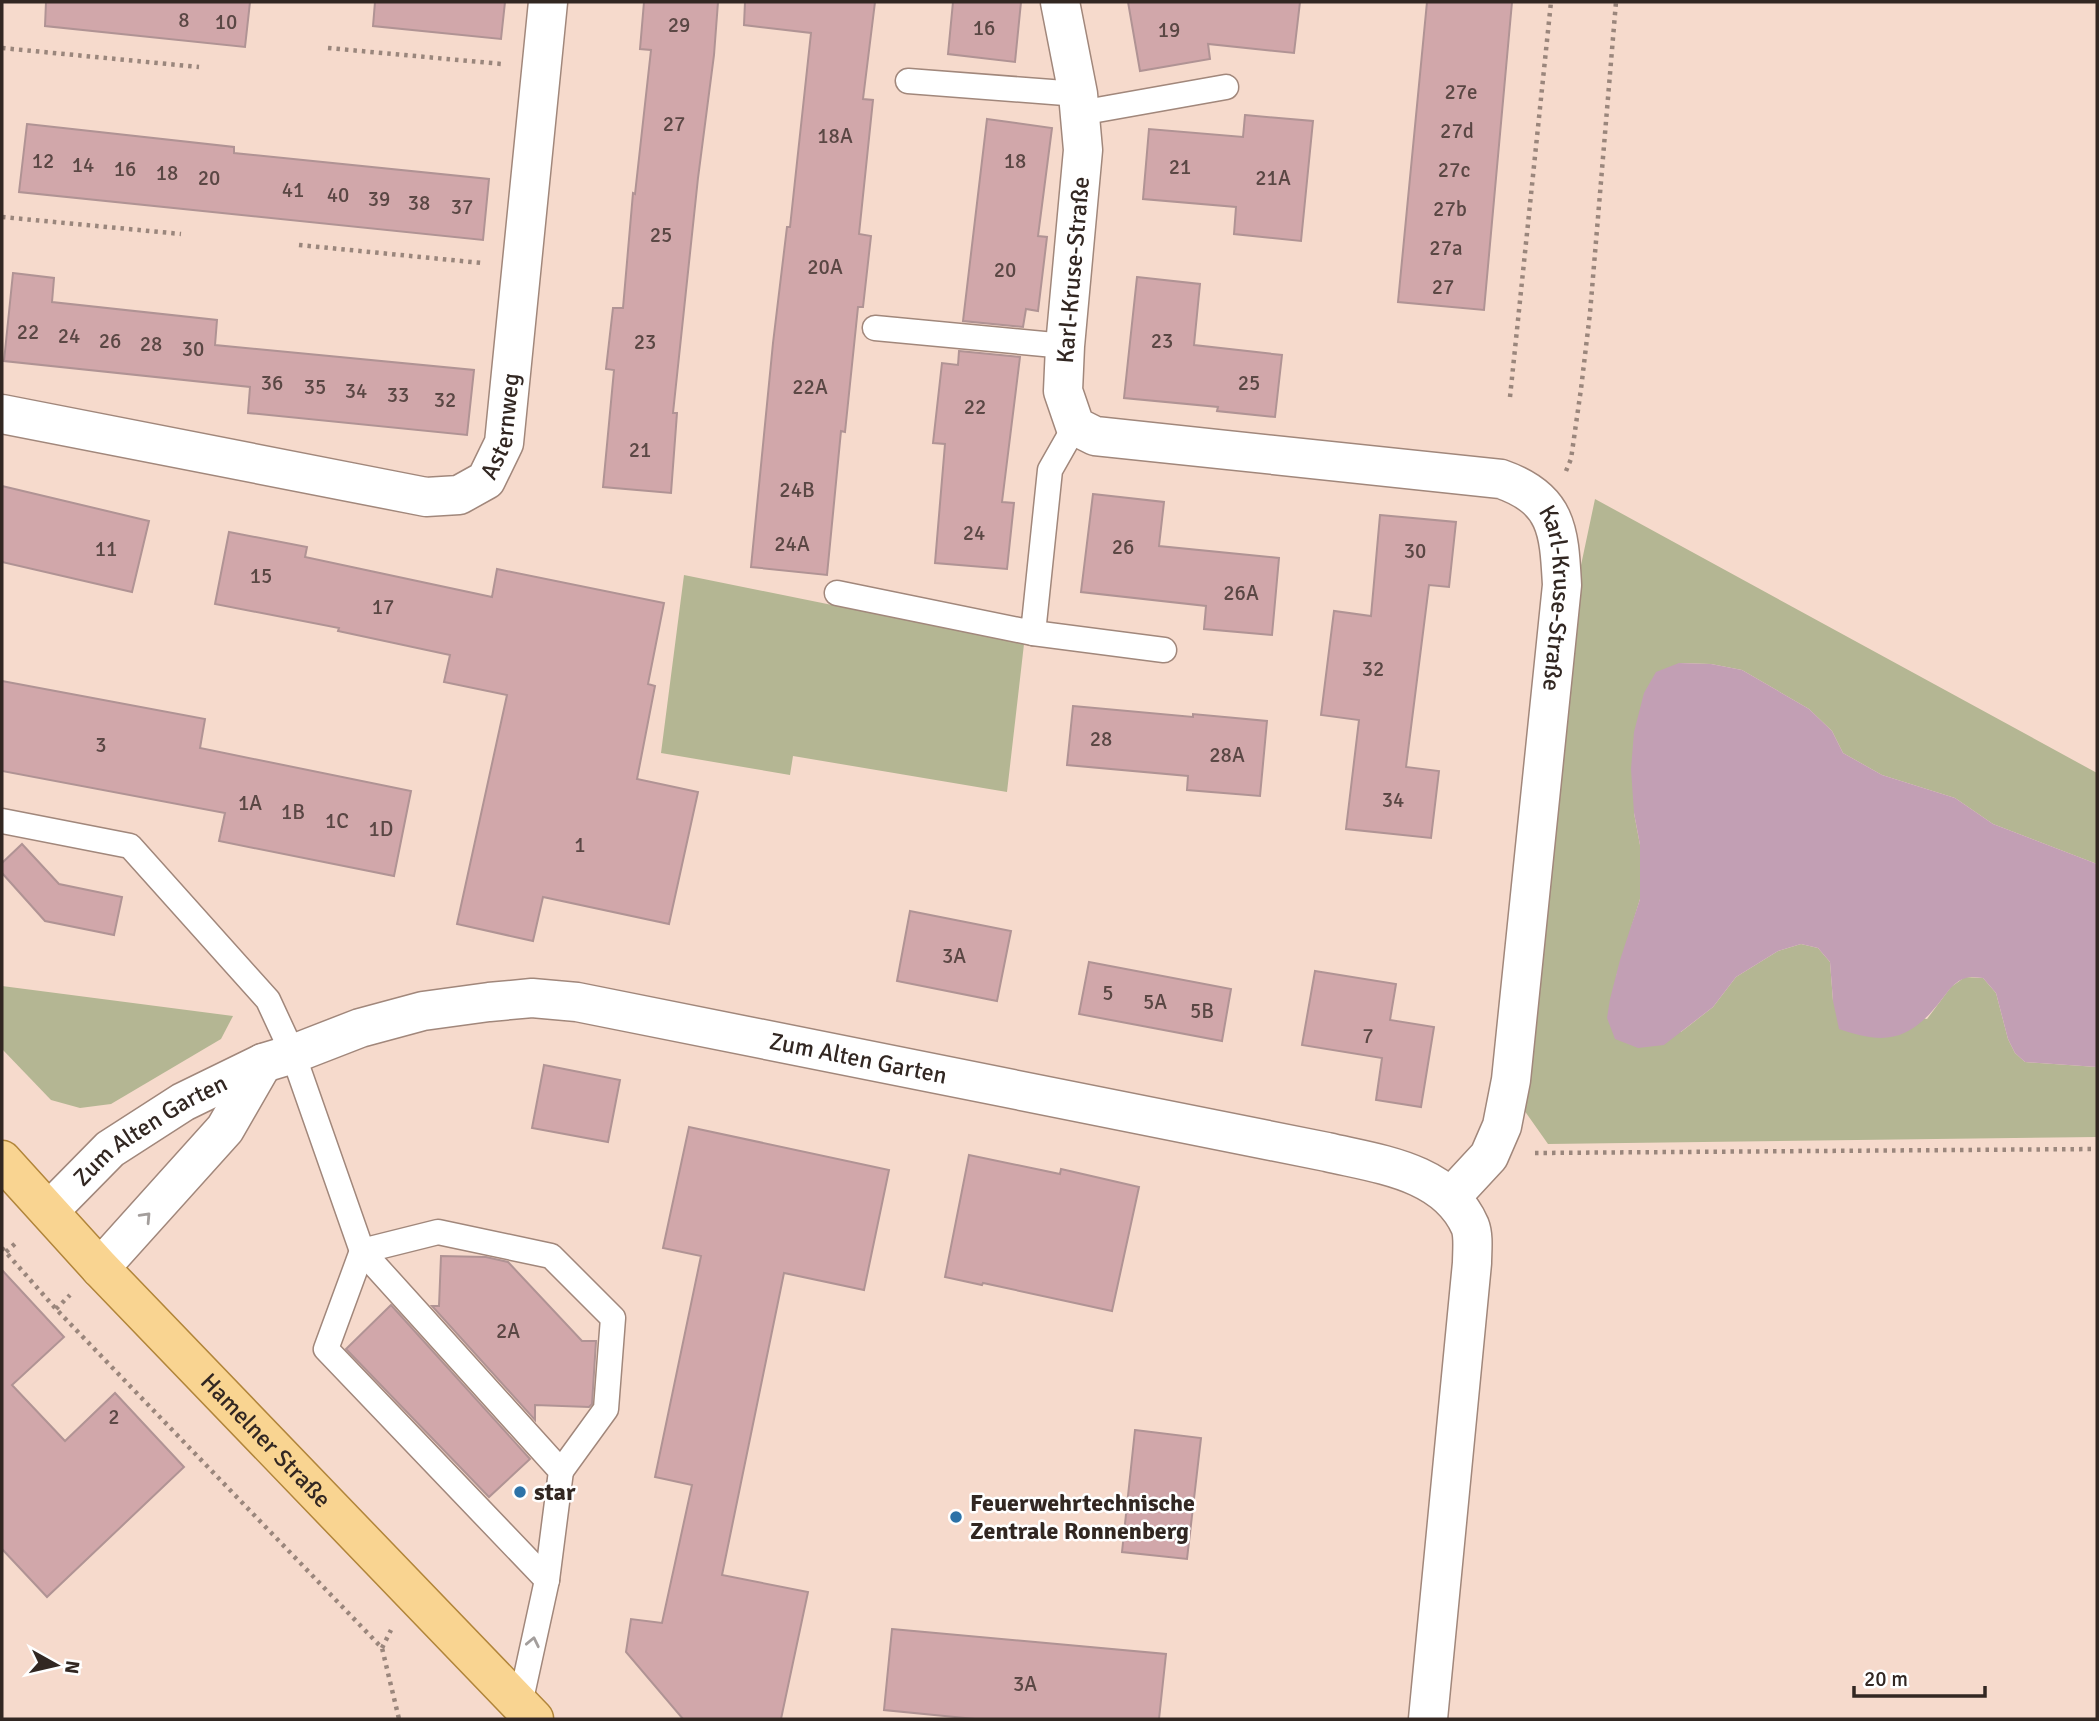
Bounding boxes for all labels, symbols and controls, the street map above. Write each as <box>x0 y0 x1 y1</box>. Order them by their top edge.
house number: 8 <box>178 7 190 33</box>
house number: 10 <box>215 9 237 35</box>
house number: 29 <box>668 12 690 38</box>
house number: 16 <box>973 15 995 41</box>
house number: 19 <box>1158 17 1180 43</box>
house number: 27e <box>1444 79 1478 105</box>
house number: 27 <box>663 111 685 137</box>
house number: 27d <box>1440 118 1474 144</box>
house number: 18A <box>817 123 853 149</box>
house number: 12 <box>32 148 54 174</box>
house number: 18 <box>1004 148 1026 174</box>
house number: 14 <box>72 152 94 178</box>
house number: 21 <box>1169 154 1191 180</box>
house number: 16 <box>114 156 136 182</box>
house number: 27c <box>1438 157 1470 183</box>
house number: 18 <box>156 160 178 186</box>
house number: 20 <box>198 165 220 191</box>
house number: 21A <box>1255 165 1291 191</box>
street label: Karl-Kruse-Straße <box>1050 175 1096 365</box>
house number: 41 <box>282 177 304 203</box>
house number: 40 <box>327 182 349 208</box>
house number: 39 <box>368 186 390 212</box>
house number: 38 <box>408 190 430 216</box>
house number: 37 <box>451 194 473 220</box>
house number: 27b <box>1433 196 1467 222</box>
house number: 25 <box>650 222 672 248</box>
house number: 27a <box>1429 235 1463 261</box>
house number: 20A <box>807 254 843 280</box>
house number: 20 <box>994 257 1016 283</box>
house number: 27 <box>1432 274 1454 300</box>
house number: 22 <box>17 319 39 345</box>
house number: 24 <box>58 323 80 349</box>
house number: 26 <box>99 328 121 354</box>
house number: 23 <box>1151 328 1173 354</box>
house number: 23 <box>634 329 656 355</box>
house number: 28 <box>140 331 162 357</box>
house number: 30 <box>182 336 204 362</box>
house number: 36 <box>261 370 283 396</box>
house number: 25 <box>1238 370 1260 396</box>
street label: Asternweg <box>474 372 526 484</box>
house number: 35 <box>304 374 326 400</box>
house number: 22A <box>792 374 828 400</box>
house number: 34 <box>345 378 367 404</box>
house number: 33 <box>387 382 409 408</box>
house number: 32 <box>434 387 456 413</box>
house number: 22 <box>964 394 986 420</box>
house number: 21 <box>629 437 651 463</box>
house number: 24B <box>779 477 815 503</box>
street label: Karl-Kruse-Straße <box>1532 500 1577 693</box>
house number: 24 <box>963 520 985 546</box>
house number: 24A <box>774 531 810 557</box>
house number: 26 <box>1112 534 1134 560</box>
house number: 11 <box>95 536 117 562</box>
house number: 30 <box>1404 538 1426 564</box>
house number: 15 <box>250 563 272 589</box>
house number: 26A <box>1223 580 1259 606</box>
house number: 17 <box>372 594 394 620</box>
house number: 32 <box>1362 656 1384 682</box>
house number: 28 <box>1090 726 1112 752</box>
house number: 3 <box>95 732 107 758</box>
house number: 28A <box>1209 742 1245 768</box>
house number: 34 <box>1382 787 1404 813</box>
house number: 1A <box>238 790 262 816</box>
house number: 1B <box>281 799 305 825</box>
house number: 1C <box>325 808 349 834</box>
house number: 1D <box>369 816 393 842</box>
house number: 1 <box>574 832 586 858</box>
house number: 3A <box>942 943 966 969</box>
house number: 5 <box>1102 980 1114 1006</box>
house number: 5A <box>1143 989 1167 1015</box>
house number: 5B <box>1190 998 1214 1024</box>
house number: 7 <box>1362 1023 1374 1049</box>
street label: Zum Alten Garten <box>767 1026 950 1091</box>
street label: Zum Alten Garten <box>67 1068 232 1192</box>
one-way arrow <box>138 1212 151 1225</box>
house number: 2A <box>496 1318 520 1344</box>
street label: Hamelner Straße <box>194 1367 337 1514</box>
house number: 2 <box>108 1404 120 1430</box>
place label: star <box>534 1477 576 1507</box>
marker: star <box>512 1484 528 1500</box>
place label: Feuerwehrtechnische Zentrale Ronnenberg <box>970 1488 1195 1546</box>
marker: Feuerwehrtechnische Zentrale Ronnenberg <box>948 1509 964 1525</box>
north arrow <box>21 1630 91 1700</box>
one-way arrow <box>525 1636 540 1648</box>
scale bar <box>1854 1654 1985 1698</box>
text: N <box>59 1659 85 1675</box>
text: 20 m <box>1864 1666 1908 1692</box>
house number: 3A <box>1013 1671 1037 1697</box>

